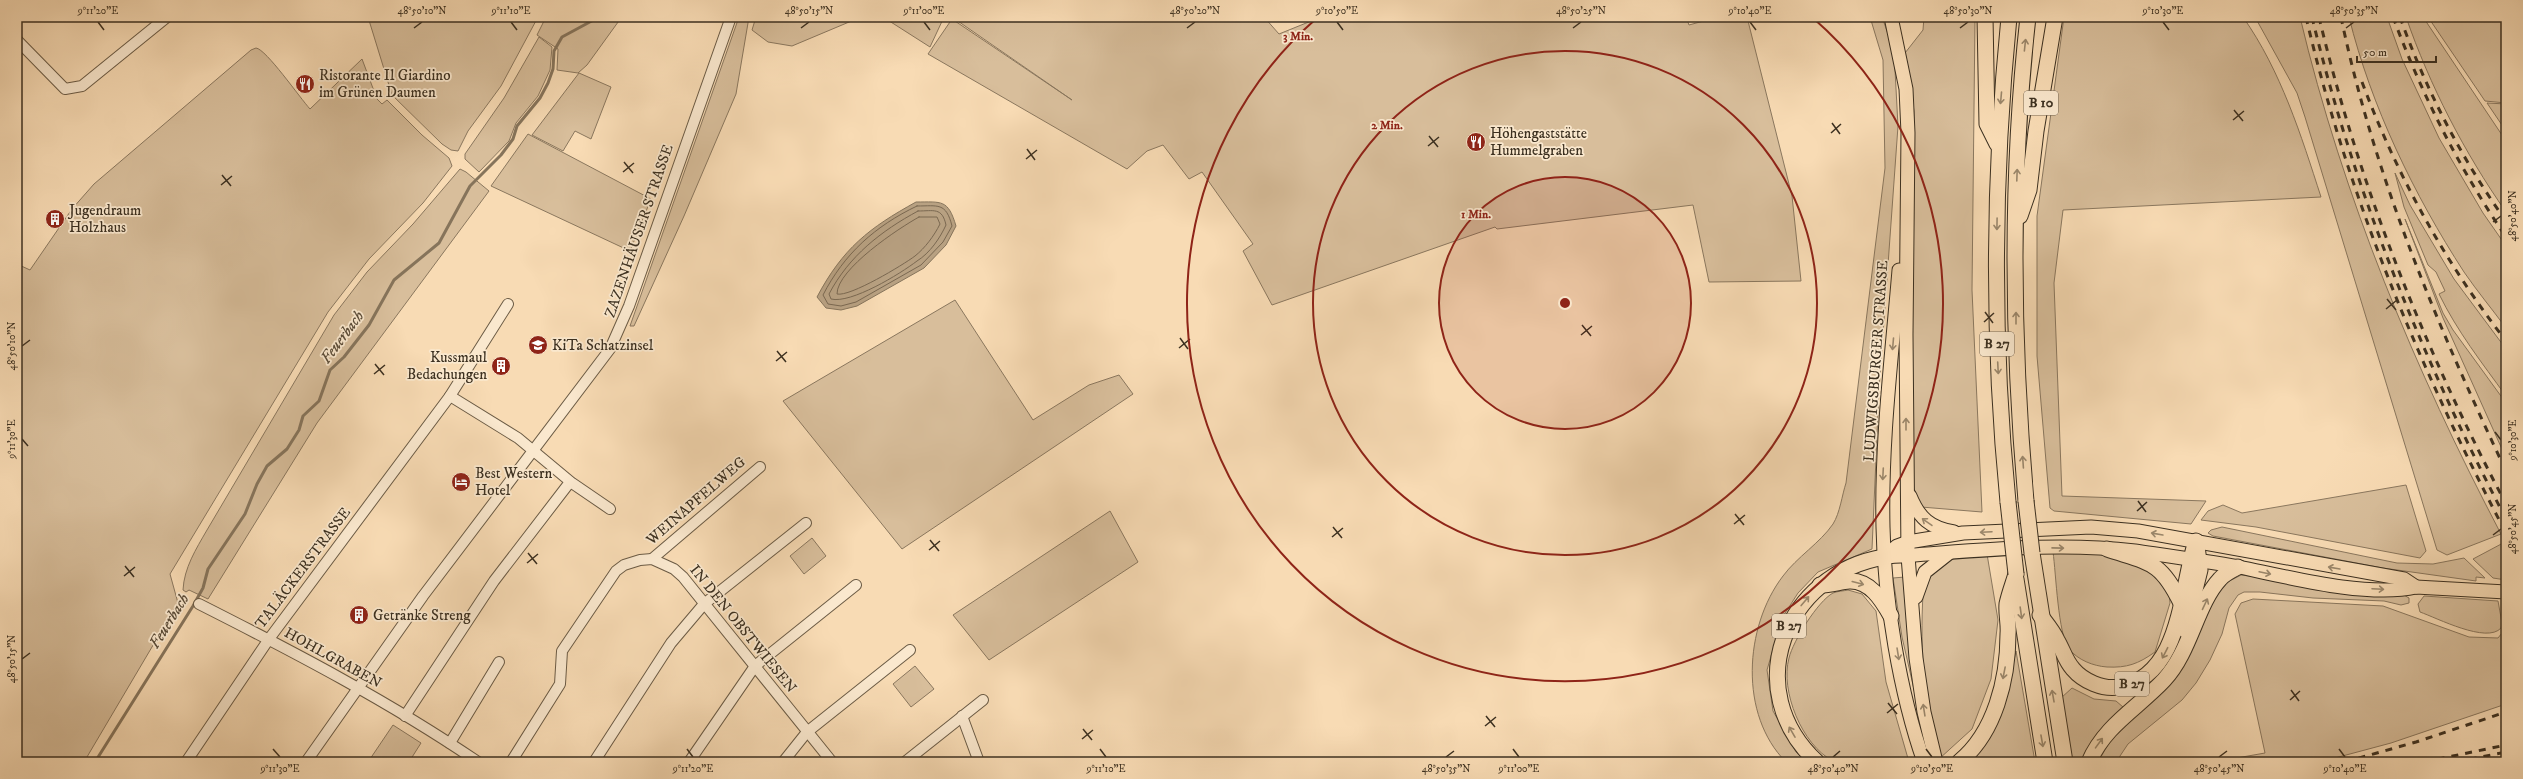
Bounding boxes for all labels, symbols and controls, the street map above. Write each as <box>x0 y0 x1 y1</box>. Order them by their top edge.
text: 9°11'20"E <box>77 5 118 17</box>
text: 48°50'10"N <box>397 5 447 17</box>
text: 9°11'10"E <box>490 5 531 17</box>
text: 48°50'15"N <box>785 5 833 17</box>
text: 9°11'00"E <box>903 5 944 17</box>
text: 48°50'20"N <box>1170 5 1220 17</box>
text: 9°10'50"E <box>1315 5 1358 17</box>
text: 48°50'25"N <box>1556 5 1606 17</box>
text: 9°10'40"E <box>1728 5 1771 17</box>
text: 48°50'30"N <box>1943 5 1993 17</box>
text: 9°10'30"E <box>2142 5 2183 17</box>
text: 48°50'35"N <box>2330 5 2378 17</box>
text: 3 Min. <box>1283 29 1313 44</box>
scale bar <box>2357 38 2436 64</box>
one-way arrow <box>2021 39 2029 52</box>
text: 50 m <box>2363 45 2387 60</box>
place label: Ristorante Il Giardino im Grünen Daumen <box>319 66 450 102</box>
restaurant icon: Ristorante Il Giardino im Grünen Daumen <box>294 73 316 95</box>
one-way arrow <box>1998 91 2005 104</box>
road number: B 10 <box>2024 91 2058 115</box>
text: 2 Min. <box>1371 118 1403 133</box>
place label: Höhengaststätte Hummelgraben <box>1490 124 1587 160</box>
restaurant icon: Höhengaststätte Hummelgraben <box>1465 131 1487 153</box>
street label: ZAZENHÄUSER STRASSE <box>600 142 678 320</box>
one-way arrow <box>2013 169 2021 182</box>
text: 48°50'40"N <box>2507 190 2519 242</box>
place label: Jugendraum Holzhaus <box>67 201 141 237</box>
text: 1 Min. <box>1461 207 1491 222</box>
building icon: Jugendraum Holzhaus <box>44 208 66 230</box>
one-way arrow <box>1993 217 2001 230</box>
street label: LUDWIGSBURGER STRASSE <box>1859 259 1893 462</box>
centre of rings <box>1558 296 1572 310</box>
water label: Feuerbach <box>316 307 368 367</box>
one-way arrow <box>2012 312 2020 325</box>
text: 48°50'10"N <box>6 321 18 371</box>
road number: B 27 <box>1980 332 2014 356</box>
school or university icon: KiTa Schatzinsel <box>527 334 549 356</box>
place label: KiTa Schatzinsel <box>552 336 654 355</box>
one-way arrow <box>1889 337 1896 350</box>
place label: Kussmaul Bedachungen <box>407 348 487 384</box>
building icon: Kussmaul Bedachungen <box>490 355 512 377</box>
one-way arrow <box>1994 361 2002 374</box>
one-way arrow <box>1902 418 1910 431</box>
text: 9°11'30"E <box>6 419 18 460</box>
text: 9°10'30"E <box>2507 420 2519 461</box>
street label: WEINAPFELWEG <box>642 452 750 550</box>
one-way arrow <box>2019 456 2026 469</box>
place label: Best Western Hotel <box>475 464 553 500</box>
one-way arrow <box>1880 467 1887 480</box>
hotel icon: Best Western Hotel <box>450 471 472 493</box>
street label: TALÄCKERSTRASSE <box>251 503 355 633</box>
text: 48°50'45"N <box>2507 504 2519 554</box>
one-way arrow <box>1922 518 1933 526</box>
one-way arrow <box>1980 528 1993 536</box>
one-way arrow <box>2151 530 2164 538</box>
one-way arrow <box>2052 544 2065 551</box>
street label: IN DEN OBSTWIESEN <box>685 561 801 697</box>
one-way arrow <box>2328 563 2341 571</box>
one-way arrow <box>2258 569 2271 577</box>
one-way arrow <box>1851 580 1864 587</box>
one-way arrow <box>2371 585 2384 592</box>
water label: Feuerbach <box>144 590 194 652</box>
one-way arrow <box>1800 595 1809 606</box>
one-way arrow <box>2202 598 2209 610</box>
building icon: Getränke Streng <box>348 604 370 626</box>
place label: Getränke Streng <box>373 606 471 625</box>
one-way arrow <box>2017 606 2025 619</box>
road number: B 27 <box>1772 614 1806 638</box>
street label: HOHLGRABEN <box>281 623 385 693</box>
text: 48°50'15"N <box>6 635 18 683</box>
one-way arrow <box>1894 647 1902 660</box>
one-way arrow <box>2161 647 2168 659</box>
one-way arrow <box>2000 666 2008 679</box>
road number: B 27 <box>2115 672 2149 696</box>
one-way arrow <box>2049 690 2057 703</box>
one-way arrow <box>1919 704 1927 717</box>
one-way arrow <box>1788 726 1796 738</box>
one-way arrow <box>2038 734 2046 747</box>
one-way arrow <box>2095 737 2103 748</box>
text: 9°11'30"E <box>259 763 300 775</box>
text: 9°11'20"E <box>672 763 713 775</box>
text: 9°11'10"E <box>1085 763 1126 775</box>
text: 48°50'35"N <box>1422 763 1470 775</box>
text: 9°11'00"E <box>1498 763 1539 775</box>
text: 48°50'40"N <box>1807 763 1859 775</box>
text: 9°10'50"E <box>1910 763 1953 775</box>
text: 48°50'45"N <box>2194 763 2244 775</box>
text: 9°10'40"E <box>2323 763 2366 775</box>

